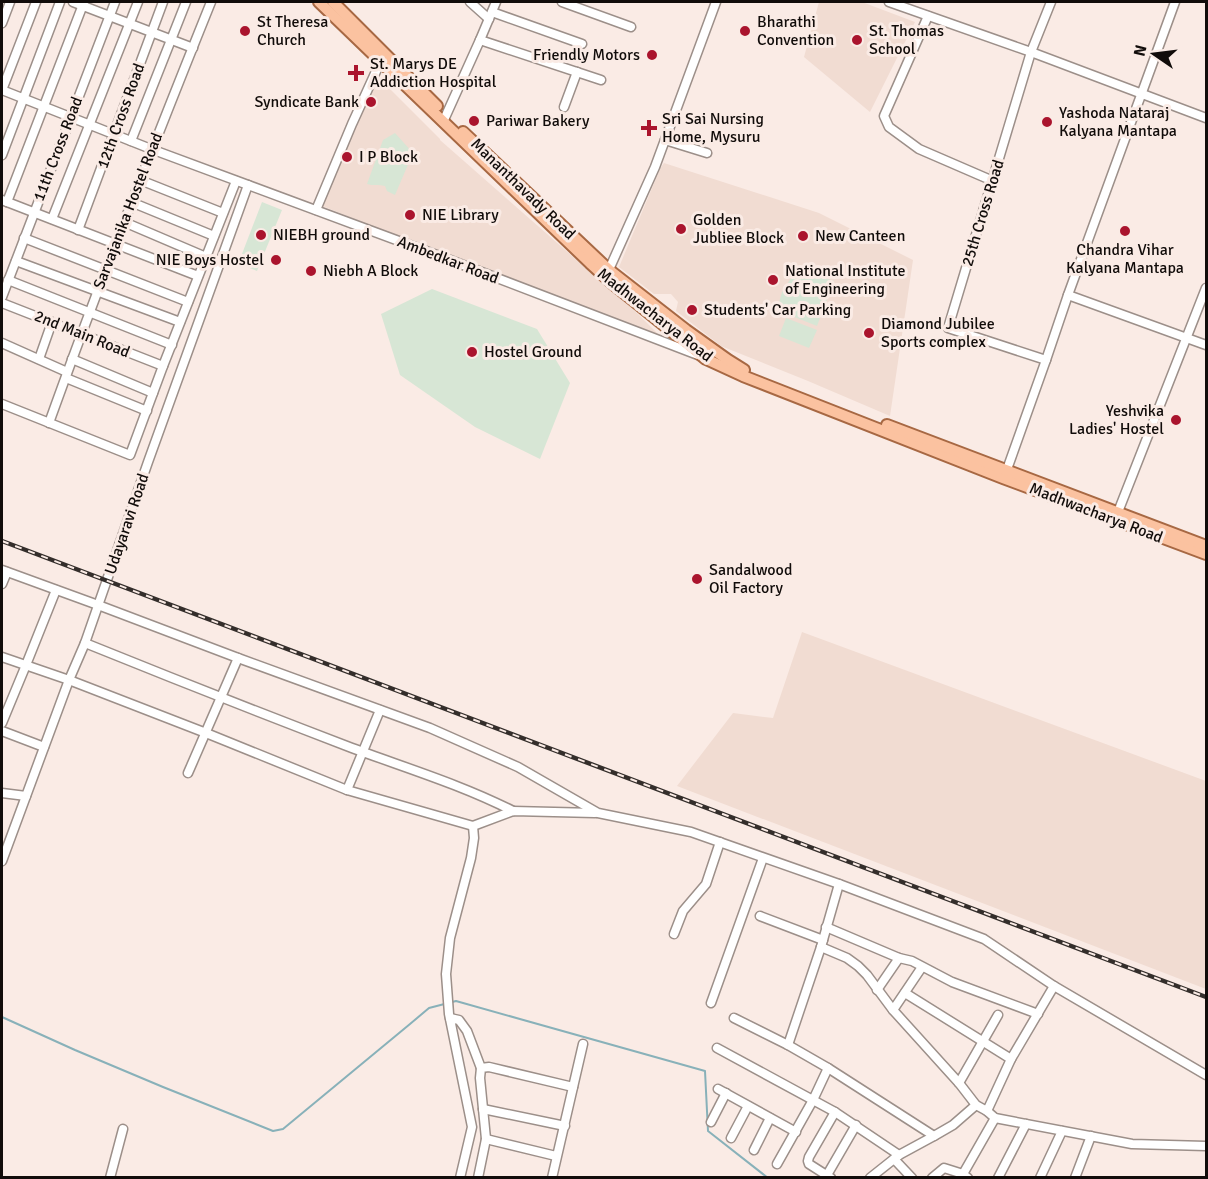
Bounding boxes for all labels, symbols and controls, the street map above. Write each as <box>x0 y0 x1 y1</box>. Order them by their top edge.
place label: St Theresa Church <box>257 12 328 50</box>
place label: Bharathi Convention <box>757 12 834 50</box>
place label: St. Thomas School <box>869 21 944 59</box>
marker: St Theresa Church <box>238 24 252 38</box>
marker: Bharathi Convention <box>738 24 752 38</box>
north arrow <box>1124 24 1184 84</box>
marker: St. Thomas School <box>850 33 864 47</box>
text: N <box>1129 43 1151 58</box>
place label: Friendly Motors <box>533 45 640 65</box>
marker: Friendly Motors <box>645 48 659 62</box>
place label: St. Marys DE Addiction Hospital <box>370 54 497 92</box>
street label: 12th Cross Road <box>93 61 149 171</box>
marker: St. Marys DE Addiction Hospital <box>347 64 365 82</box>
place label: Syndicate Bank <box>254 92 359 112</box>
street label: 11th Cross Road <box>29 94 87 204</box>
marker: Syndicate Bank <box>364 95 378 109</box>
place label: Yashoda Nataraj Kalyana Mantapa <box>1059 103 1177 141</box>
place label: Sri Sai Nursing Home, Mysuru <box>662 109 764 147</box>
place label: Pariwar Bakery <box>486 111 590 131</box>
marker: Pariwar Bakery <box>467 114 481 128</box>
marker: Yashoda Nataraj Kalyana Mantapa <box>1040 115 1054 129</box>
marker: Sri Sai Nursing Home, Mysuru <box>640 119 658 137</box>
street label: Sarvajanika Hostel Road <box>89 130 167 292</box>
street label: Mananthavady Road <box>466 134 580 244</box>
place label: I P Block <box>359 147 418 167</box>
marker: I P Block <box>340 150 354 164</box>
street label: 25th Cross Road <box>957 157 1009 269</box>
place label: NIE Library <box>422 205 499 225</box>
marker: NIE Library <box>403 208 417 222</box>
place label: Golden Jubliee Block <box>693 210 784 248</box>
marker: Golden Jubliee Block <box>674 222 688 236</box>
marker: Chandra Vihar Kalyana Mantapa <box>1118 224 1132 238</box>
place label: NIEBH ground <box>273 225 370 245</box>
place label: New Canteen <box>815 226 905 246</box>
marker: NIEBH ground <box>254 228 268 242</box>
marker: New Canteen <box>796 229 810 243</box>
street label: Ambedkar Road <box>394 231 502 289</box>
place label: Chandra Vihar Kalyana Mantapa <box>1066 240 1184 278</box>
place label: NIE Boys Hostel <box>156 250 264 270</box>
marker: NIE Boys Hostel <box>269 253 283 267</box>
place label: Niebh A Block <box>323 261 418 281</box>
place label: National Institute of Engineering <box>785 261 905 299</box>
marker: Niebh A Block <box>304 264 318 278</box>
street label: Madhwacharya Road <box>593 264 717 366</box>
marker: National Institute of Engineering <box>766 273 780 287</box>
place label: Students' Car Parking <box>704 300 851 320</box>
marker: Students' Car Parking <box>685 303 699 317</box>
street label: 2nd Main Road <box>31 306 133 362</box>
place label: Diamond Jubilee Sports complex <box>881 314 995 352</box>
marker: Diamond Jubilee Sports complex <box>862 326 876 340</box>
place label: Hostel Ground <box>484 342 582 362</box>
marker: Hostel Ground <box>465 345 479 359</box>
place label: Yeshvika Ladies' Hostel <box>1069 401 1164 439</box>
marker: Yeshvika Ladies' Hostel <box>1169 413 1183 427</box>
street label: Udayaravi Road <box>100 471 154 577</box>
street label: Madhwacharya Road <box>1027 478 1165 548</box>
place label: Sandalwood Oil Factory <box>709 560 792 598</box>
marker: Sandalwood Oil Factory <box>690 572 704 586</box>

